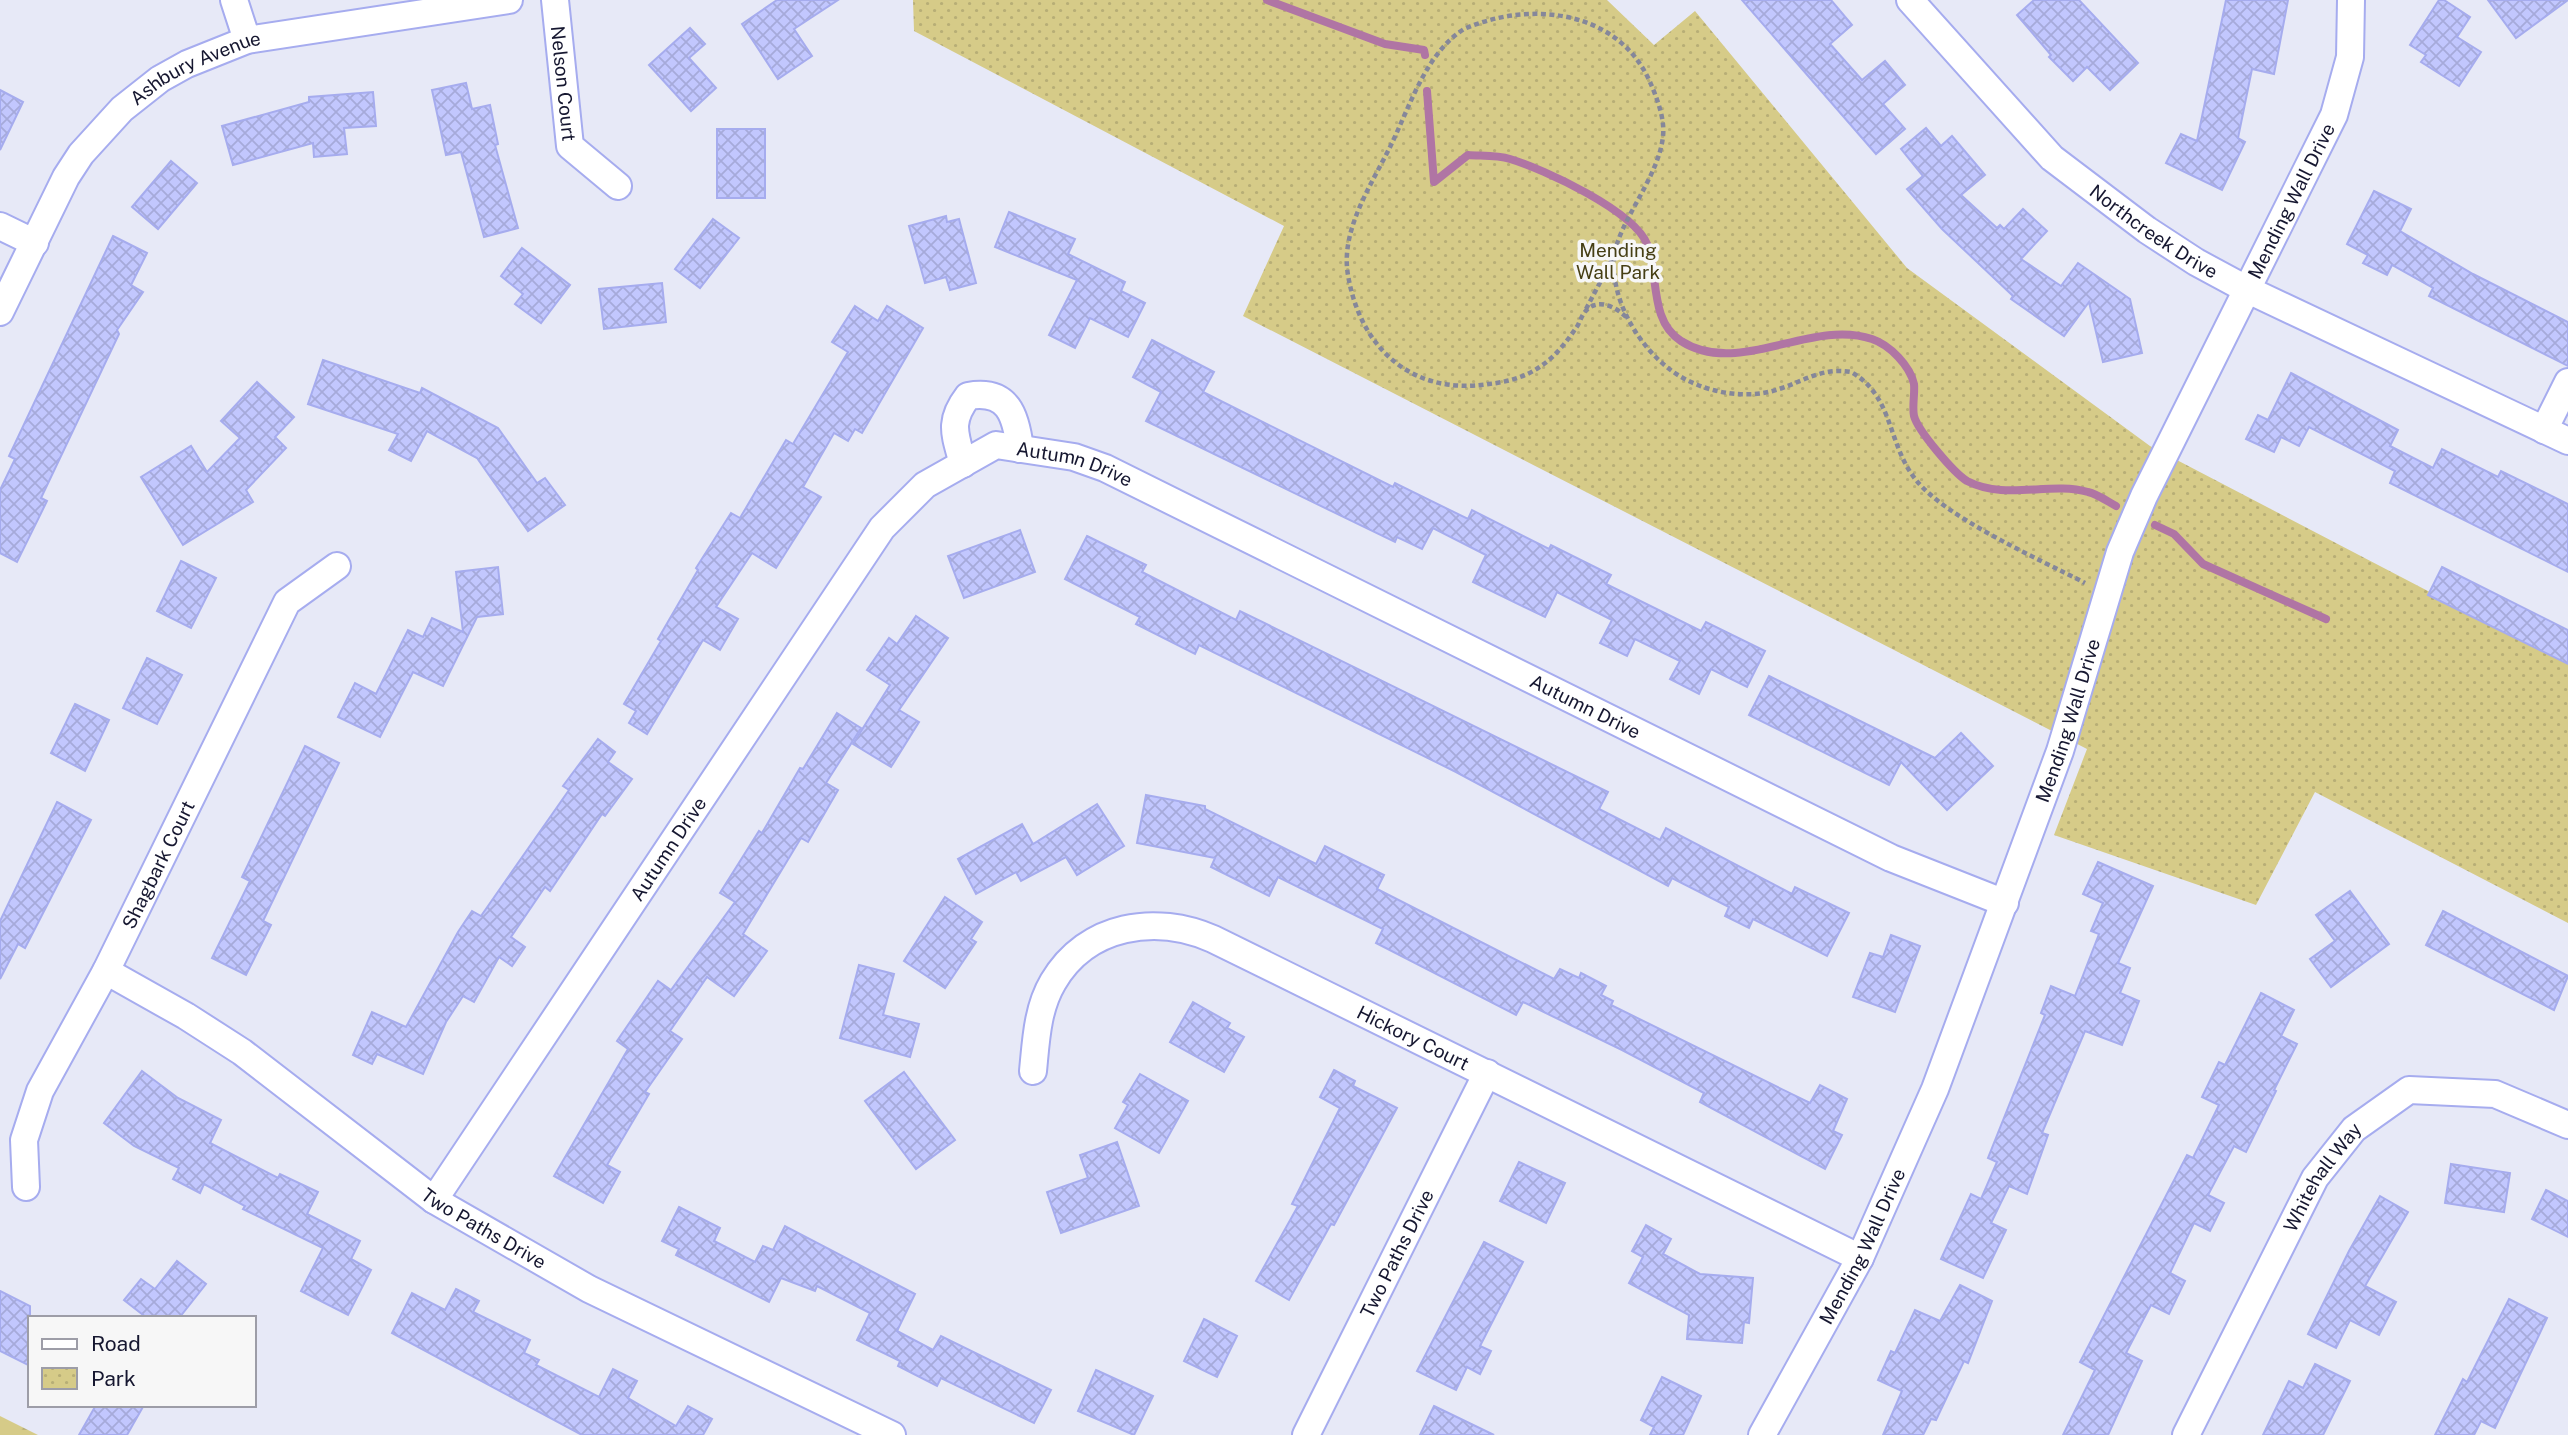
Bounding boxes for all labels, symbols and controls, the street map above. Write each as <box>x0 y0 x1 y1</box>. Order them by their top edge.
street label: Nelson Court <box>547 25 580 142</box>
street label: Ashbury Avenue <box>126 27 262 109</box>
street label: Mending Wall Drive <box>2243 120 2339 282</box>
street label: Northcreek Drive <box>2086 180 2221 283</box>
park label: Mending Wall Park <box>1576 239 1660 283</box>
street label: Autumn Drive <box>1015 437 1136 491</box>
street label: Mending Wall Drive <box>2031 636 2104 806</box>
street label: Autumn Drive <box>1527 670 1644 743</box>
street label: Autumn Drive <box>626 793 711 905</box>
street label: Shagbark Court <box>117 797 199 932</box>
street label: Hickory Court <box>1353 1001 1473 1075</box>
street label: Whitehall Way <box>2279 1118 2366 1235</box>
street label: Mending Wall Drive <box>1815 1165 1909 1328</box>
street label: Two Paths Drive <box>417 1183 550 1273</box>
street label: Two Paths Drive <box>1356 1186 1438 1321</box>
legend <box>28 1316 256 1407</box>
text: Road <box>91 1331 141 1356</box>
text: Park <box>91 1366 136 1391</box>

